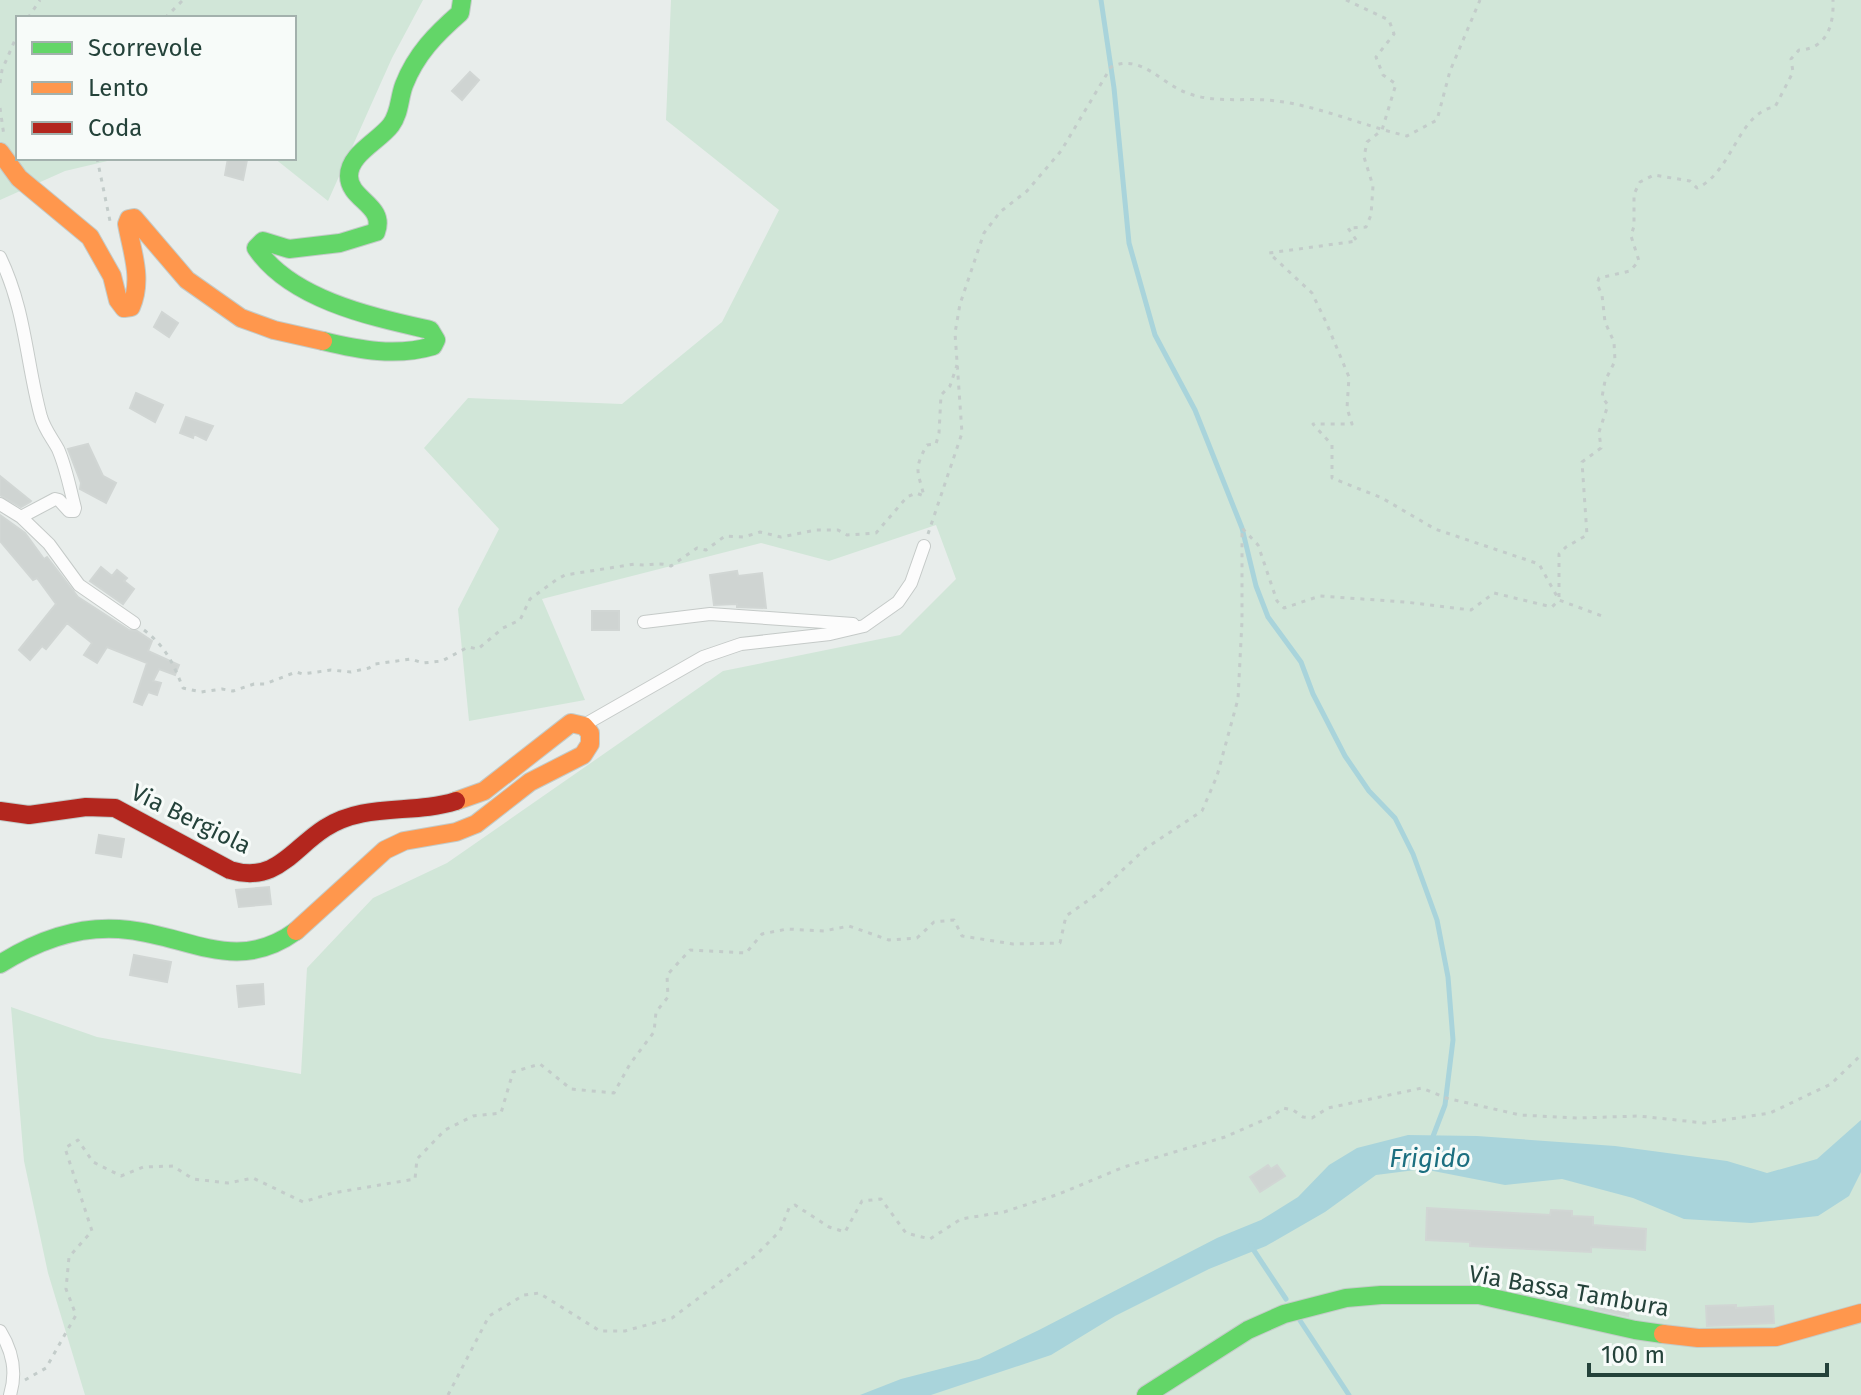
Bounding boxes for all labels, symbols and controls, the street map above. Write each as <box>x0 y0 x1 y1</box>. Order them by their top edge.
legend <box>16 16 296 160</box>
text: Scorrevole <box>88 34 203 62</box>
text: Lento <box>88 74 149 102</box>
text: Coda <box>88 114 142 142</box>
street label: Via Bergiola <box>127 778 255 860</box>
water label: Frigido <box>1389 1143 1471 1174</box>
street label: Via Bassa Tambura <box>1467 1260 1671 1322</box>
scale bar <box>1589 1327 1827 1377</box>
text: 100 m <box>1601 1341 1665 1369</box>

